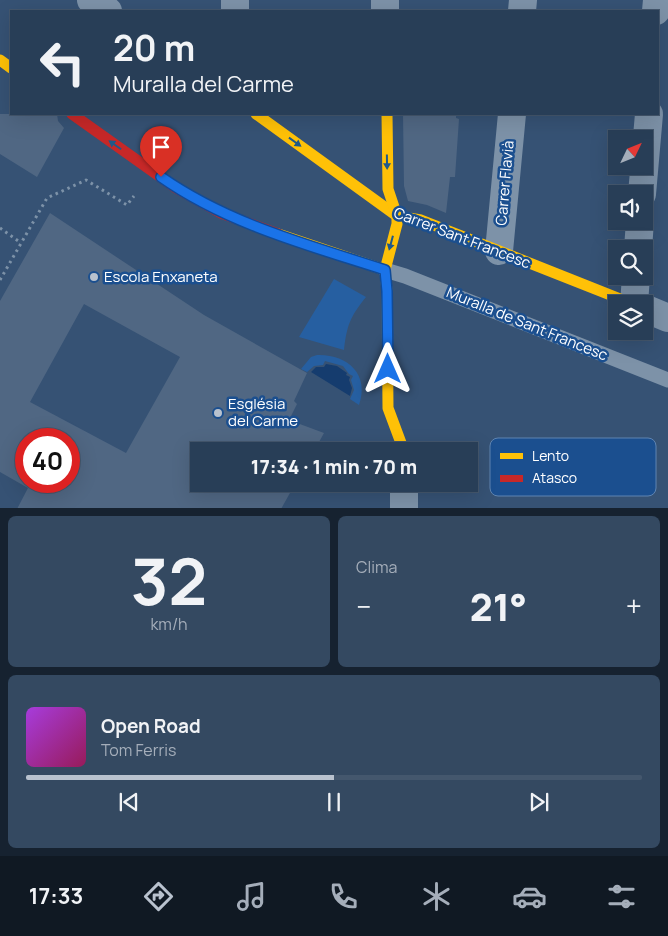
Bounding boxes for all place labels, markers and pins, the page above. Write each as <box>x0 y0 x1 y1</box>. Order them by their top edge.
pin <box>140 126 182 177</box>
place label: Escola Enxaneta <box>104 266 218 287</box>
marker: Escola Enxaneta <box>88 271 100 283</box>
place label: Església del Carme <box>228 393 298 431</box>
marker: Església del Carme <box>212 407 224 419</box>

